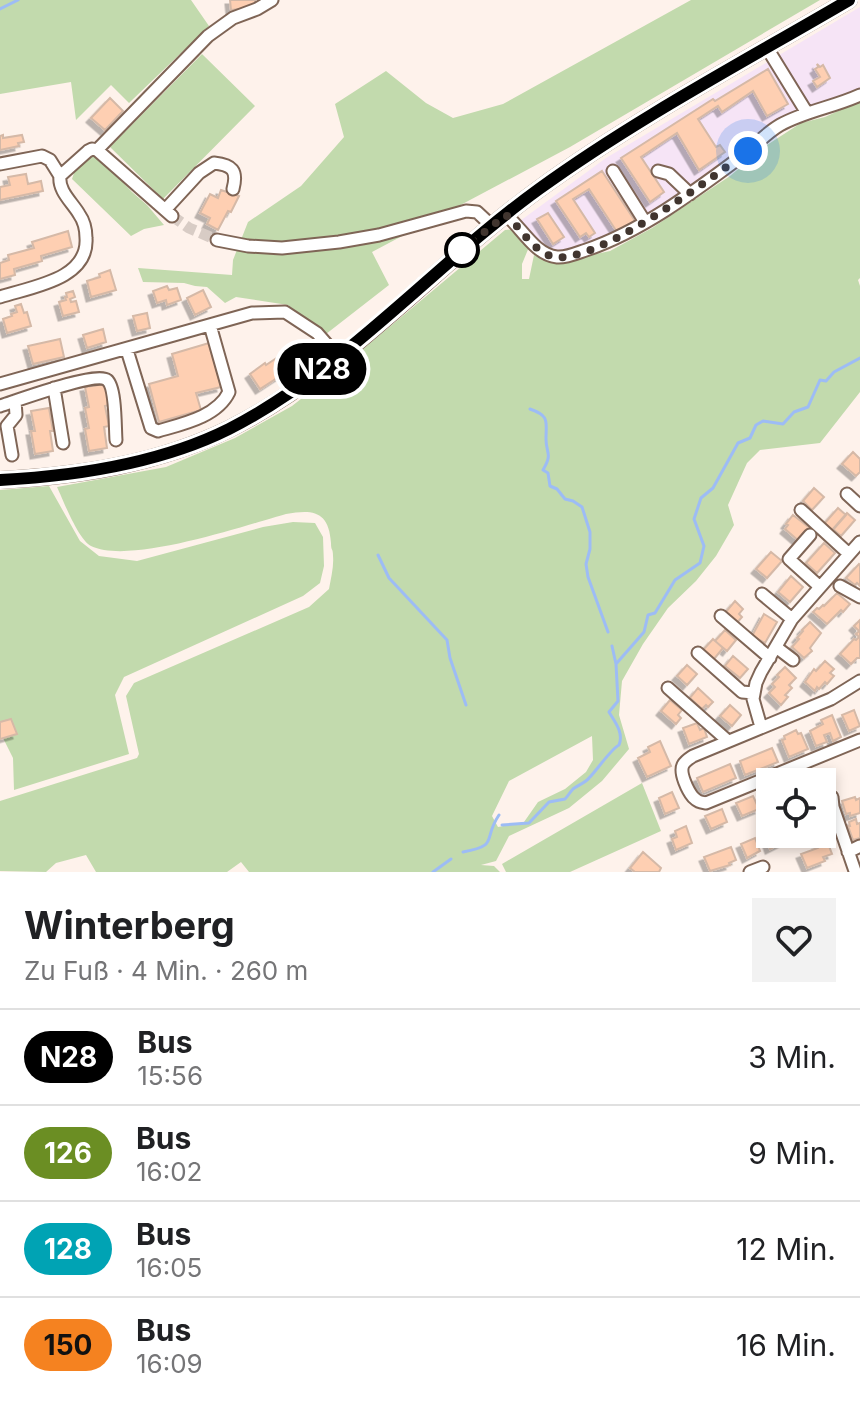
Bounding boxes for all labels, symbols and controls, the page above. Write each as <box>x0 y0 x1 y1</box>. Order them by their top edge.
your location <box>728 131 768 171</box>
unlabelled marker <box>445 233 479 267</box>
line badge: N28 <box>276 343 368 395</box>
text: N28 <box>293 352 351 386</box>
map controls <box>756 768 836 848</box>
button: locate <box>756 768 836 848</box>
button: heart <box>752 898 836 982</box>
text: Winterberg <box>24 902 235 948</box>
text: Zu Fuß · 4 Min. · 260 m <box>24 955 308 986</box>
text: Bus <box>137 1024 193 1060</box>
text: 3 Min. <box>748 1039 836 1075</box>
text: N28 <box>40 1040 97 1074</box>
text: 15:56 <box>137 1060 203 1091</box>
text: Bus <box>136 1120 191 1156</box>
text: 9 Min. <box>748 1135 836 1171</box>
text: 126 <box>44 1136 92 1170</box>
text: 16:02 <box>136 1156 202 1187</box>
text: Bus <box>136 1216 191 1252</box>
text: 12 Min. <box>736 1231 836 1267</box>
text: 128 <box>44 1232 92 1266</box>
text: 16:05 <box>136 1252 202 1283</box>
text: Bus <box>136 1312 191 1348</box>
text: 16 Min. <box>736 1327 836 1363</box>
text: 150 <box>44 1328 92 1362</box>
text: 16:09 <box>136 1348 203 1379</box>

